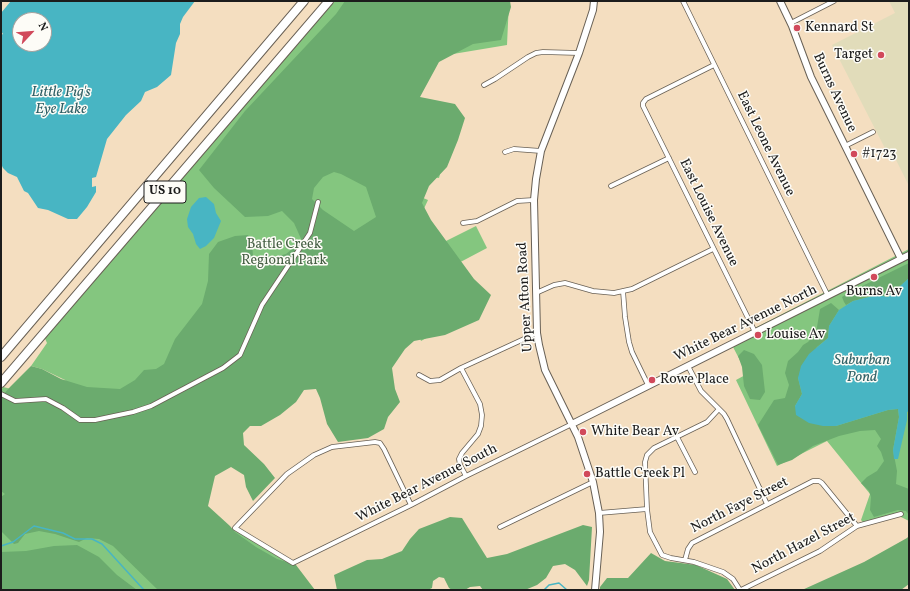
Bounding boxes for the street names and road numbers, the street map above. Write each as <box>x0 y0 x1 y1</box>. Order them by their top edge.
street label: Burns Avenue <box>808 51 860 135</box>
street label: East Leone Avenue <box>732 89 798 199</box>
street label: East Louise Avenue <box>675 156 741 270</box>
road number: US 10 <box>144 181 186 203</box>
street label: Upper Afton Road <box>515 241 537 353</box>
street label: White Bear Avenue North <box>672 282 820 366</box>
street label: White Bear Avenue South <box>353 441 501 527</box>
street label: North Faye Street <box>689 474 791 538</box>
street label: North Hazel Street <box>749 510 859 578</box>

